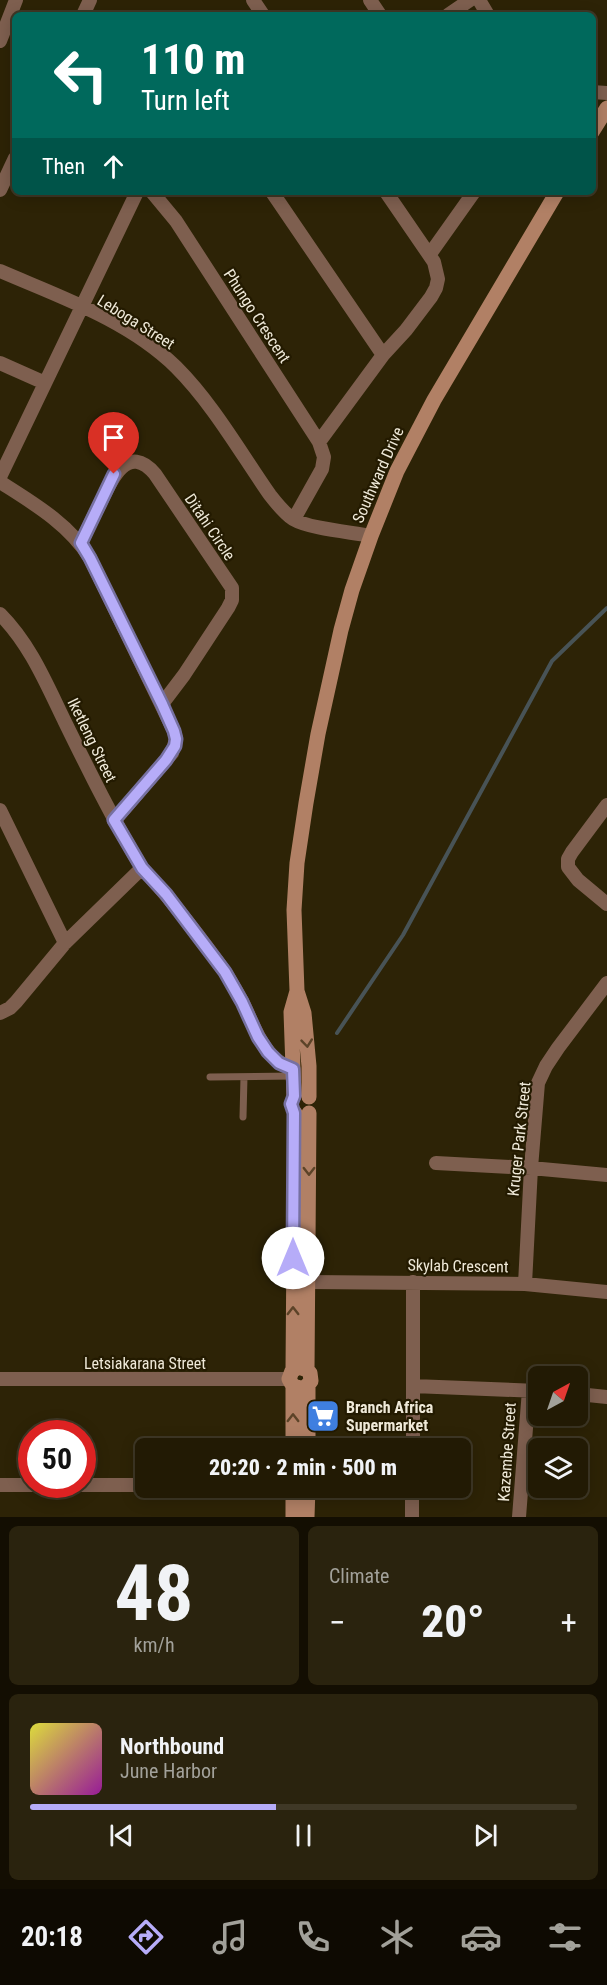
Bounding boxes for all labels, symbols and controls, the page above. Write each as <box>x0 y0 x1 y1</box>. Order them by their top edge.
text: 110 m <box>141 35 246 84</box>
icon: left <box>42 36 120 114</box>
text: Turn left <box>141 85 230 117</box>
icon: ahead <box>97 150 130 183</box>
text: Then <box>42 154 85 179</box>
street label: Phungo Crescent <box>220 266 294 367</box>
street label: Leboga Street <box>94 291 178 353</box>
pin <box>88 412 139 474</box>
icon: arrive <box>97 421 130 454</box>
street label: Southward Drive <box>348 424 408 526</box>
street label: Ditahi Circle <box>181 490 239 564</box>
street label: Iketleng Street <box>63 695 121 785</box>
one-way arrow <box>300 1039 313 1048</box>
street label: Kruger Park Street <box>504 1081 534 1197</box>
one-way arrow <box>303 1167 315 1176</box>
position arrow <box>261 1226 325 1290</box>
street label: Skylab Crescent <box>407 1256 509 1276</box>
one-way arrow <box>287 1307 299 1316</box>
street label: Letsiakarana Street <box>84 1354 206 1373</box>
north arrow <box>528 1366 588 1426</box>
map controls <box>528 1366 588 1498</box>
supermarket icon: Branch Africa Supermarket <box>305 1398 341 1434</box>
place label: Branch Africa Supermarket <box>346 1398 434 1435</box>
street label: Kazembe Street <box>494 1401 520 1502</box>
one-way arrow <box>287 1413 299 1422</box>
speed limit sign: 50 <box>18 1420 96 1498</box>
button: layers <box>528 1438 588 1498</box>
text: 20:20 · 2 min · 500 m <box>209 1455 397 1480</box>
text: 48 <box>115 1548 193 1639</box>
text: Climate <box>329 1564 389 1588</box>
text: 20° <box>421 1595 485 1648</box>
text: − <box>329 1603 346 1642</box>
text: + <box>561 1603 577 1642</box>
text: km/h <box>133 1633 175 1657</box>
text: Northbound <box>120 1734 224 1759</box>
text: June Harbor <box>120 1759 217 1783</box>
icon: previous <box>105 1819 138 1852</box>
icon: pause <box>287 1819 320 1852</box>
icon: next <box>469 1819 502 1852</box>
icon: directions <box>125 1916 167 1958</box>
icon: music <box>209 1916 251 1958</box>
icon: phone <box>292 1916 334 1958</box>
icon: climate <box>376 1916 418 1958</box>
icon: car <box>460 1916 502 1958</box>
icon: filters <box>544 1916 586 1958</box>
text: 20:18 <box>21 1921 83 1953</box>

